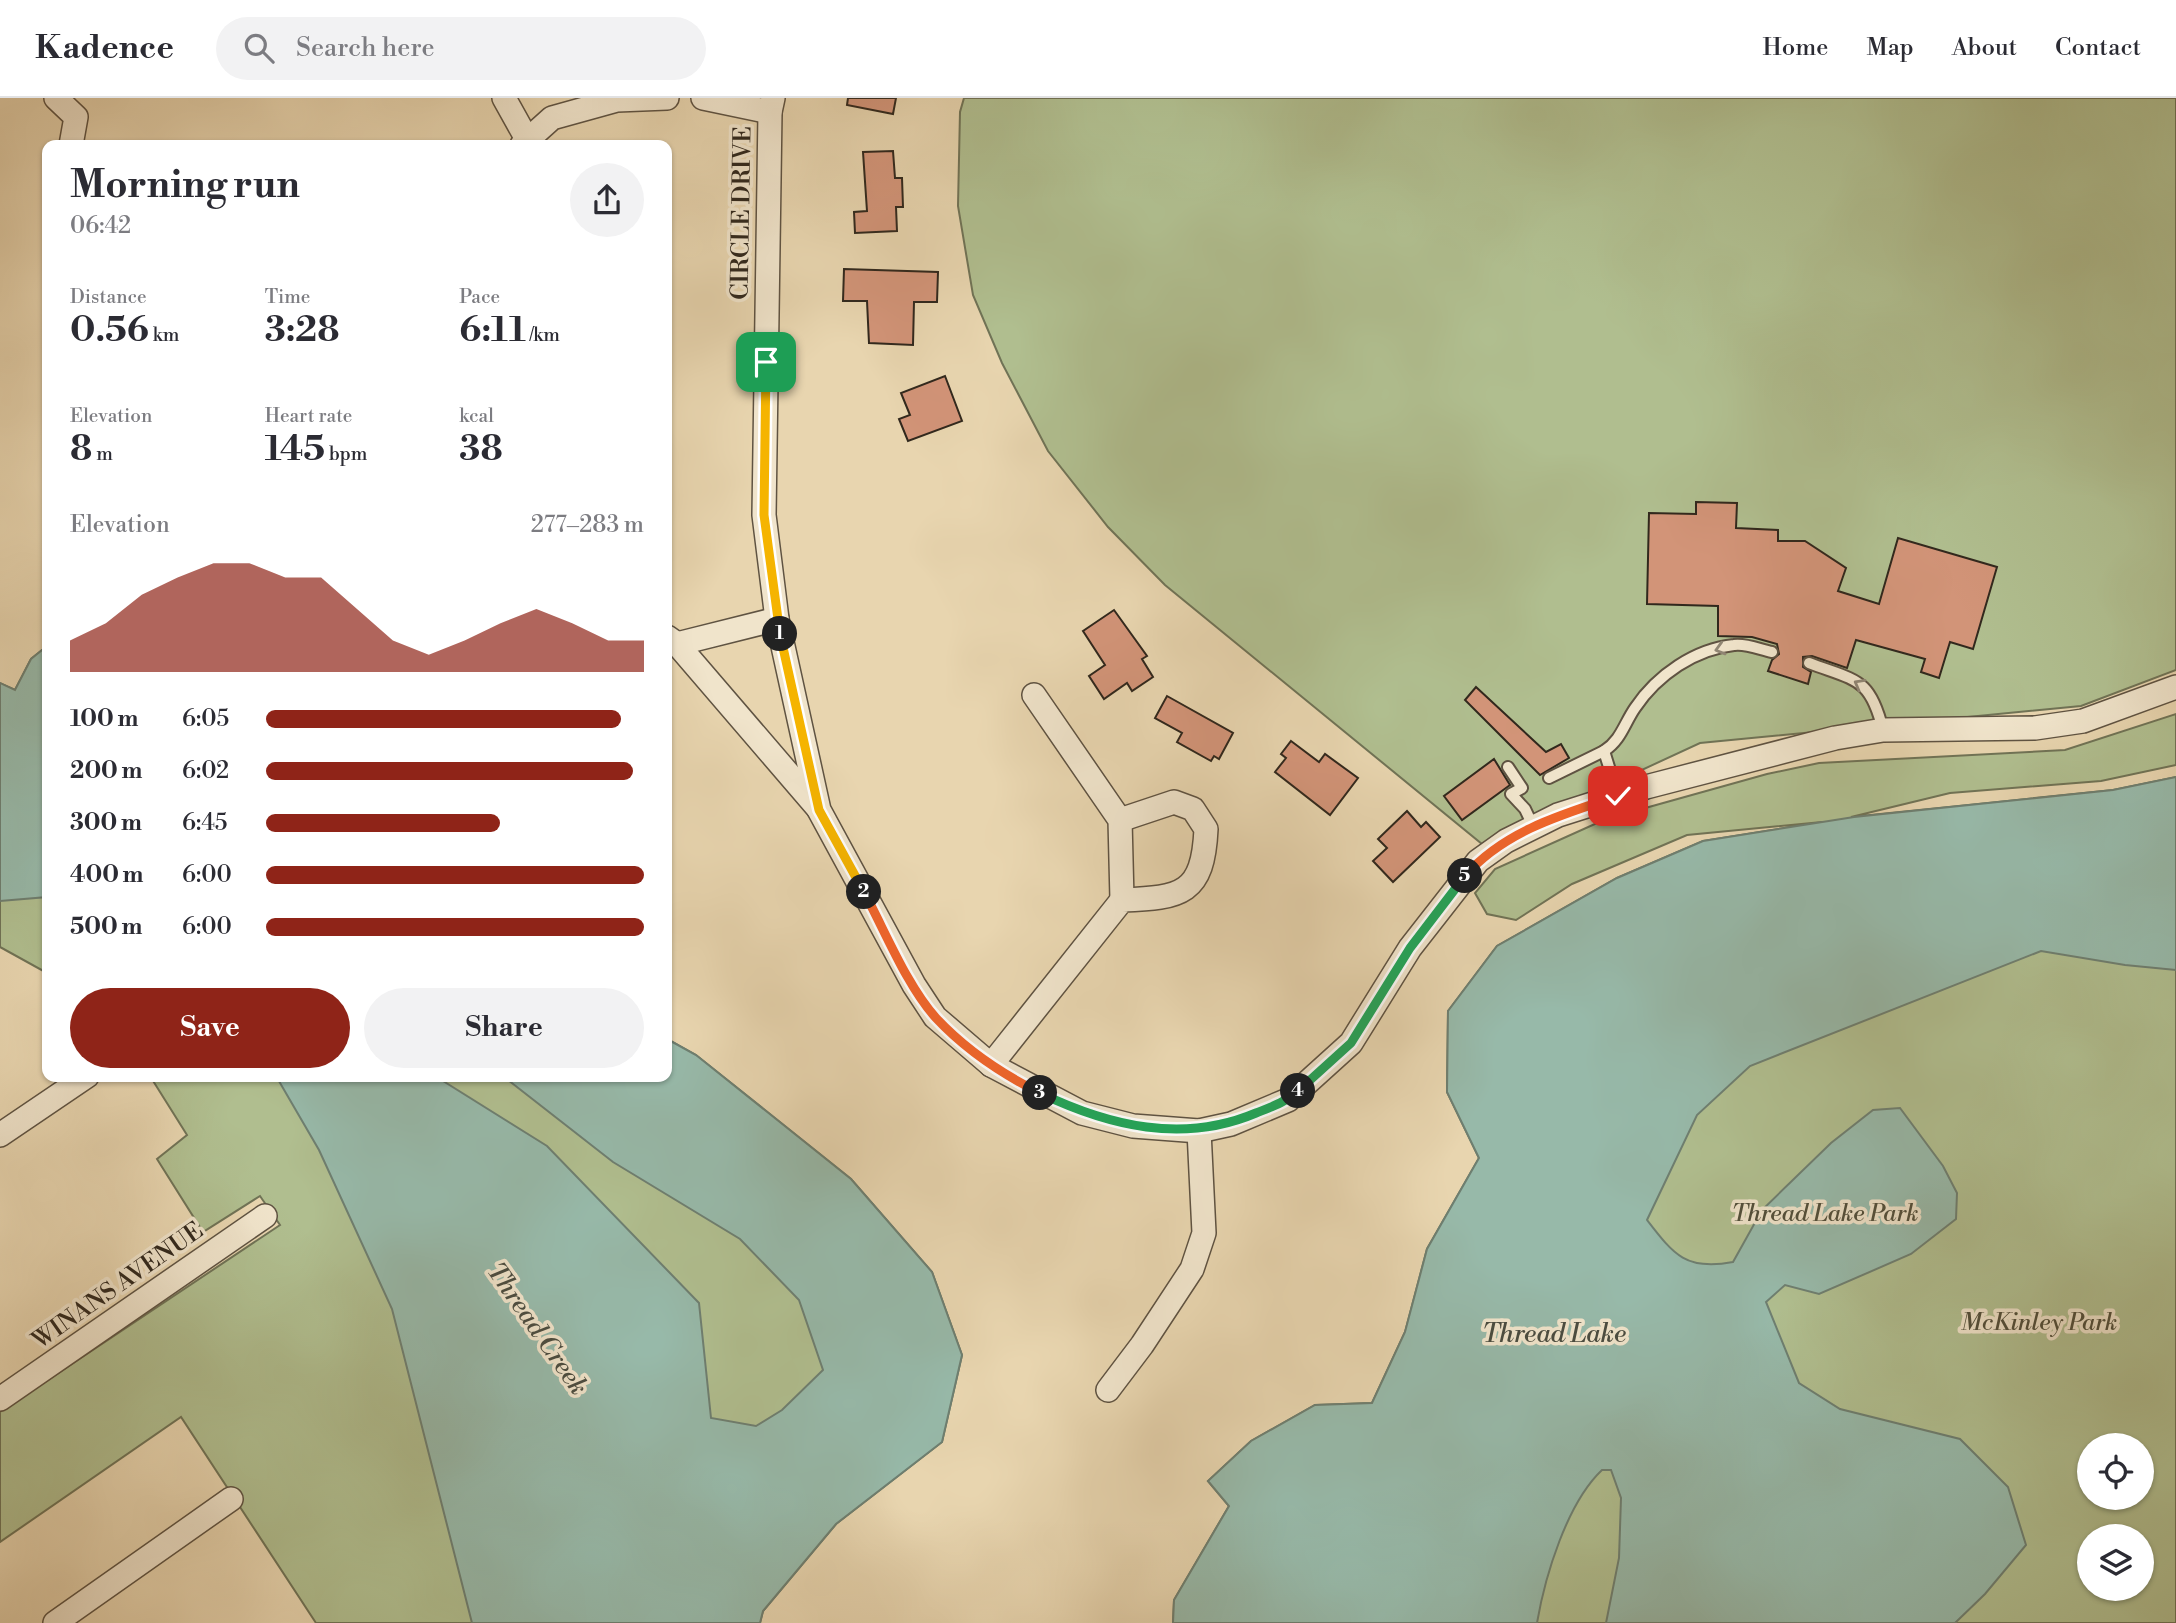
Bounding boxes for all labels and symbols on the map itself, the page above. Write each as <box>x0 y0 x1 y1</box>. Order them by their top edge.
street label: CIRCLE DRIVE <box>725 126 759 300</box>
pin <box>736 332 796 392</box>
pin: 1 <box>762 616 798 652</box>
one-way arrow <box>1714 640 1726 655</box>
one-way arrow <box>1853 679 1866 692</box>
pin <box>1588 766 1648 826</box>
pin: 5 <box>1448 858 1482 894</box>
pin: 2 <box>846 874 882 910</box>
pin: 4 <box>1280 1074 1316 1108</box>
pin: 3 <box>1023 1076 1058 1110</box>
park label: Thread Lake Park <box>1731 1199 1919 1229</box>
street label: WINANS AVENUE <box>26 1216 209 1357</box>
water label: Thread Creek <box>479 1256 595 1402</box>
park label: McKinley Park <box>1961 1308 2117 1338</box>
water label: Thread Lake <box>1482 1318 1626 1350</box>

